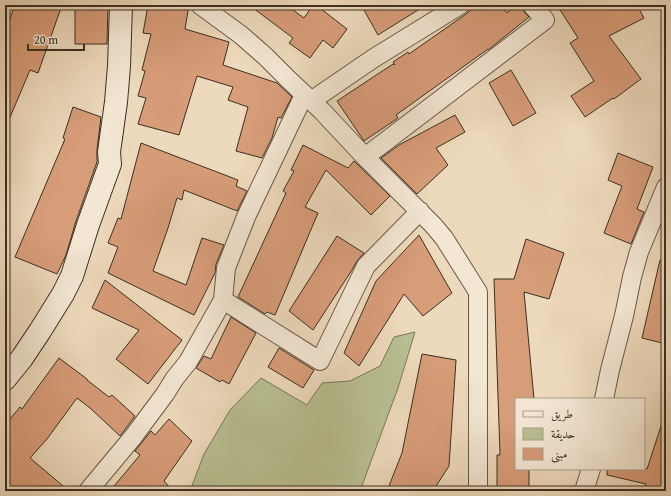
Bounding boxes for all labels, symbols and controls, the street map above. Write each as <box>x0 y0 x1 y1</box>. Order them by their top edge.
scale bar <box>28 26 84 52</box>
text: 20 m <box>34 31 58 48</box>
legend <box>515 398 645 470</box>
text: طريق <box>551 405 573 422</box>
text: حديقة <box>551 425 575 442</box>
text: مبنى <box>551 445 567 463</box>

